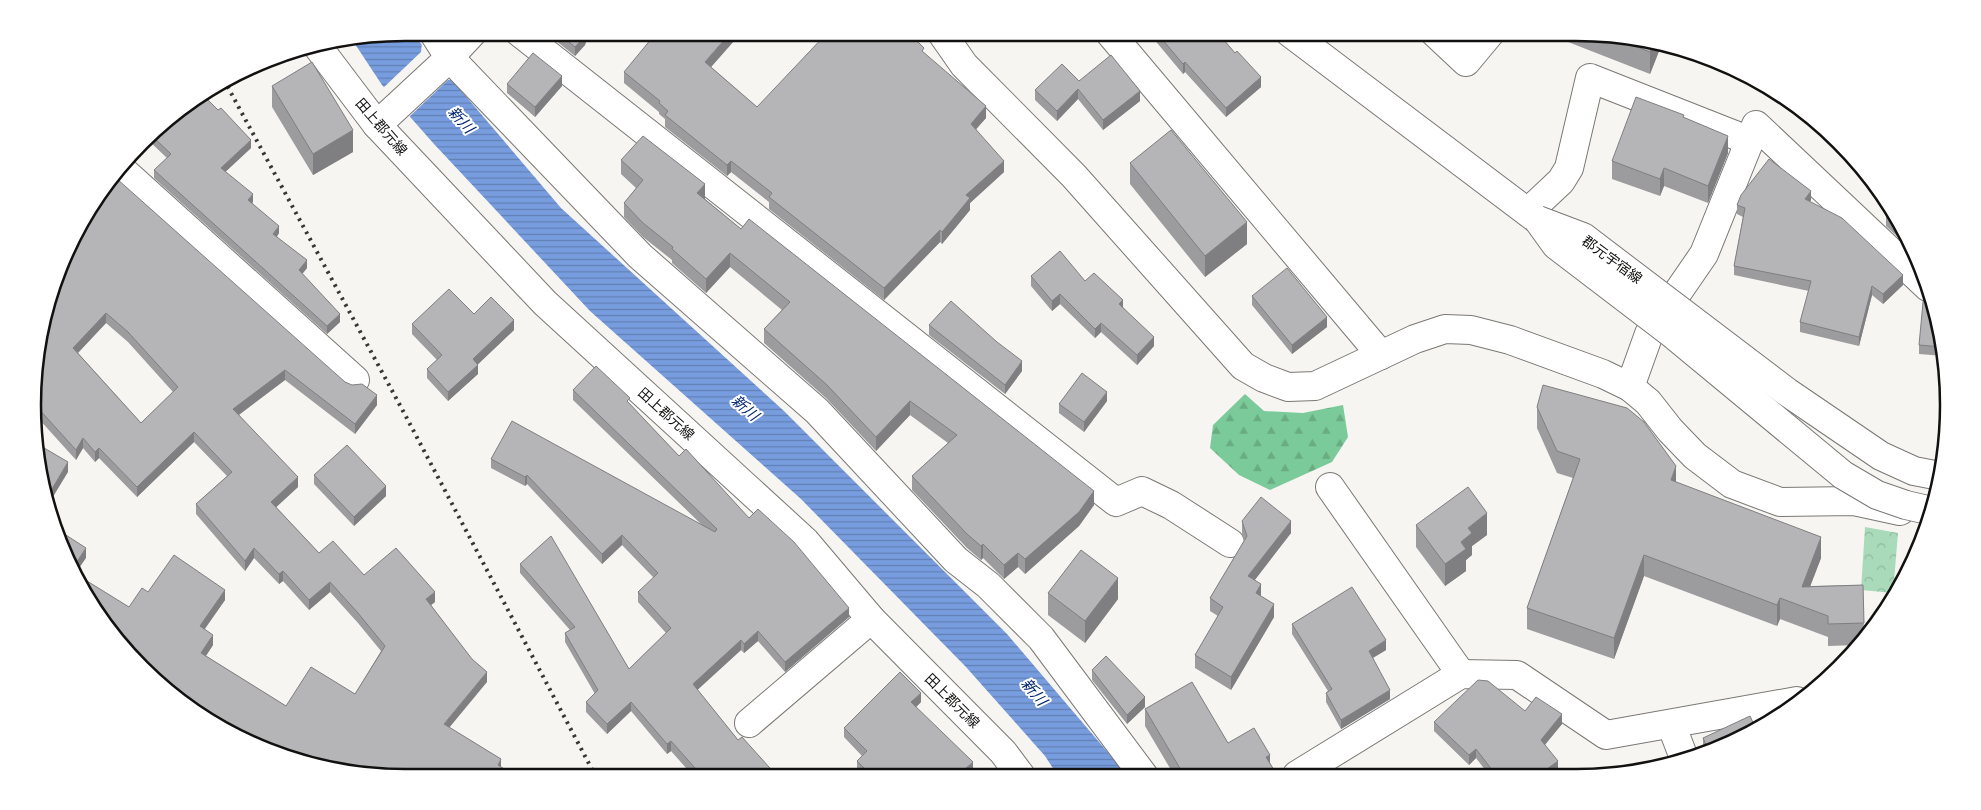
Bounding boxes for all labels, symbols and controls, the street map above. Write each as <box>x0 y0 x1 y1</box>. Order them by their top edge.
street label: 田上郡元線 <box>352 95 410 159</box>
water label: 新川 <box>444 103 479 139</box>
street label: 郡元宇宿線 <box>1579 233 1645 287</box>
street label: 田上郡元線 <box>634 384 698 444</box>
water label: 新川 <box>728 391 764 426</box>
street label: 田上郡元線 <box>921 670 983 732</box>
water label: 新川 <box>1017 675 1052 711</box>

